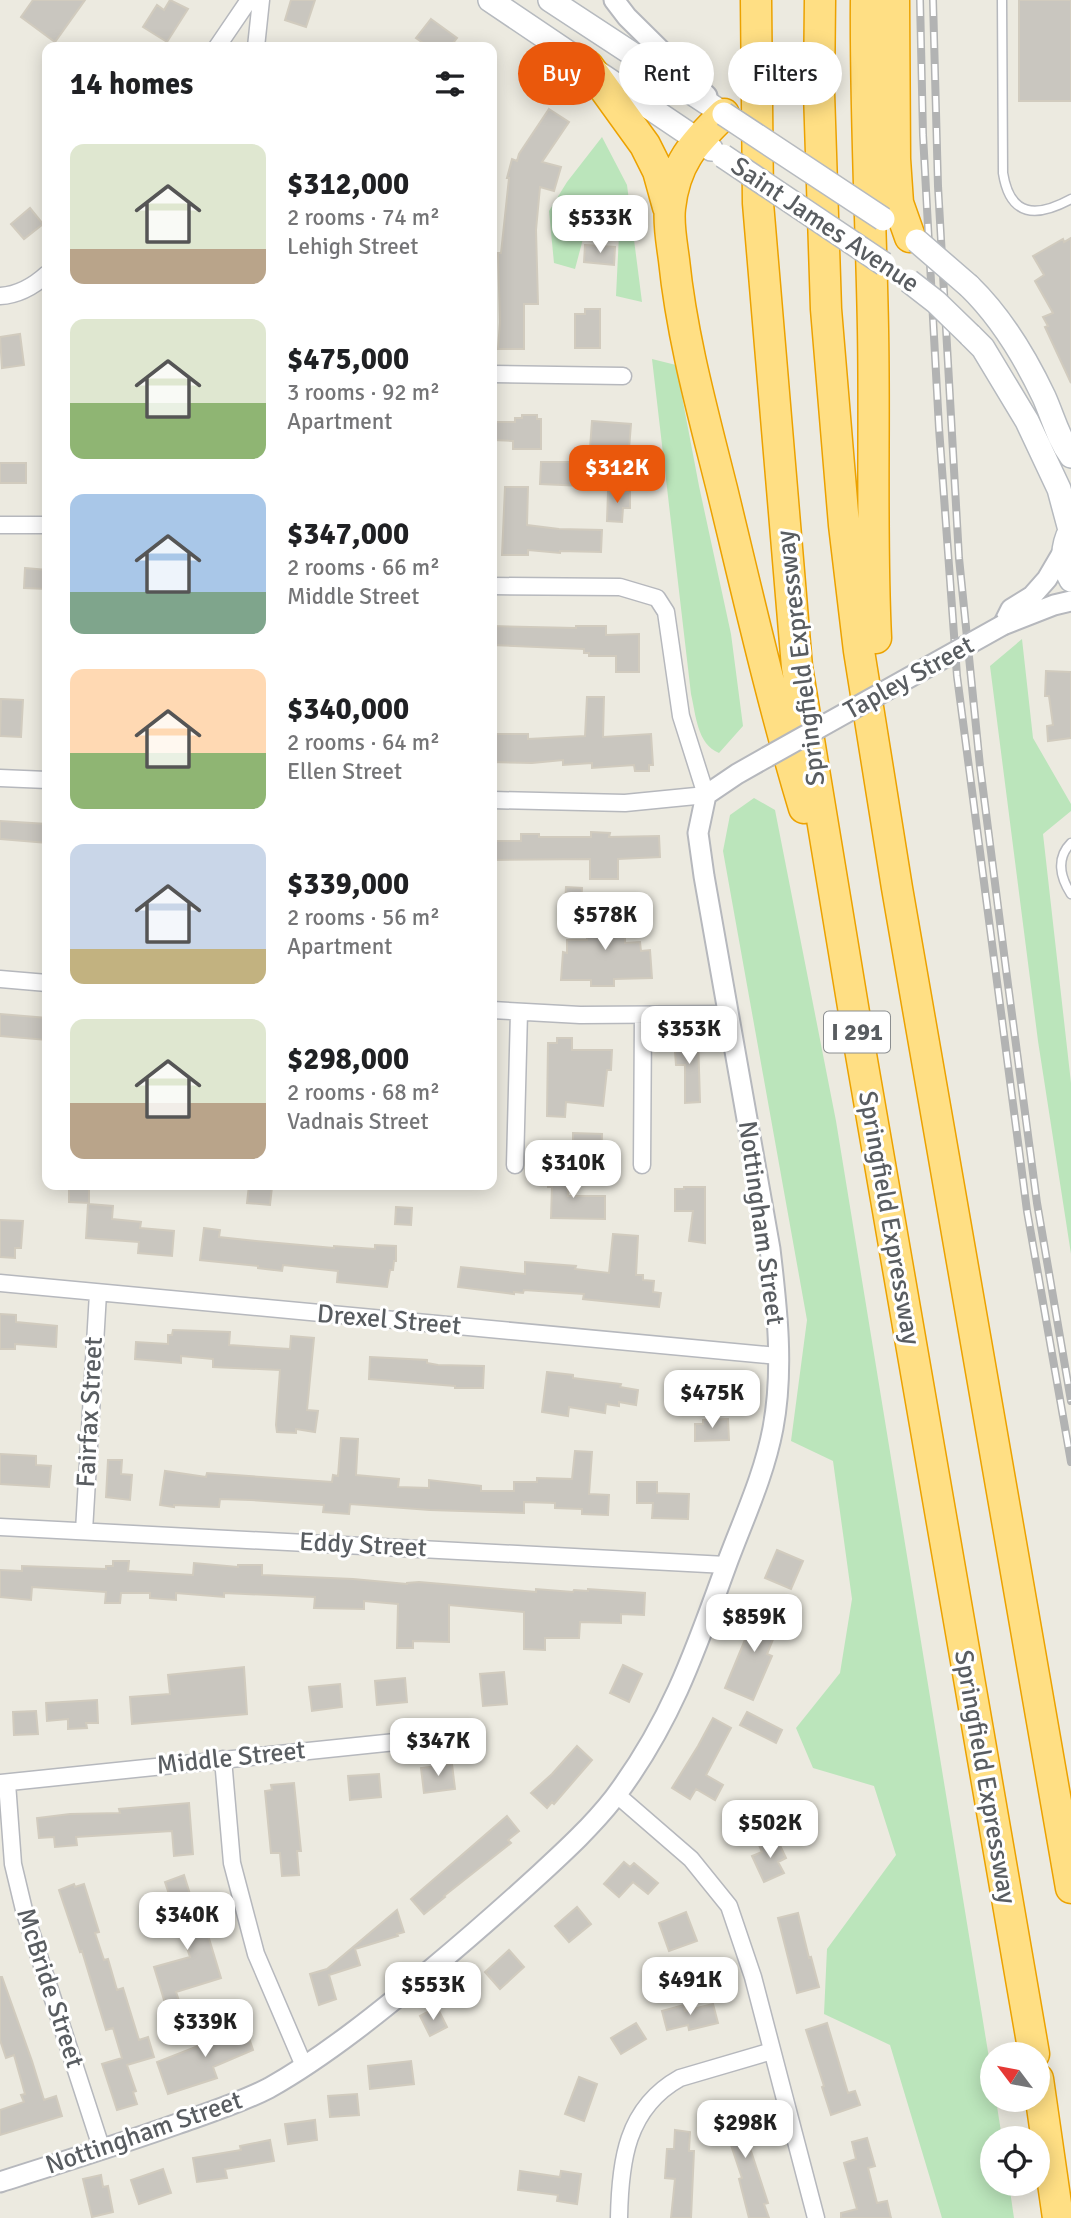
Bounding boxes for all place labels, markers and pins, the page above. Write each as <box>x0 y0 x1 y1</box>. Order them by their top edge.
pin: $533K <box>551 196 649 255</box>
pin: $312K <box>568 446 666 505</box>
pin: $578K <box>556 892 654 952</box>
pin: $353K <box>640 1006 738 1066</box>
pin: $310K <box>524 1140 622 1200</box>
pin: $475K <box>663 1370 761 1430</box>
pin: $859K <box>705 1594 803 1654</box>
pin: $347K <box>389 1718 487 1778</box>
pin: $502K <box>721 1800 819 1860</box>
pin: $340K <box>138 1892 236 1952</box>
pin: $491K <box>641 1958 739 2017</box>
pin: $553K <box>384 1962 482 2022</box>
pin: $339K <box>156 2000 254 2059</box>
pin: $298K <box>696 2100 794 2160</box>

